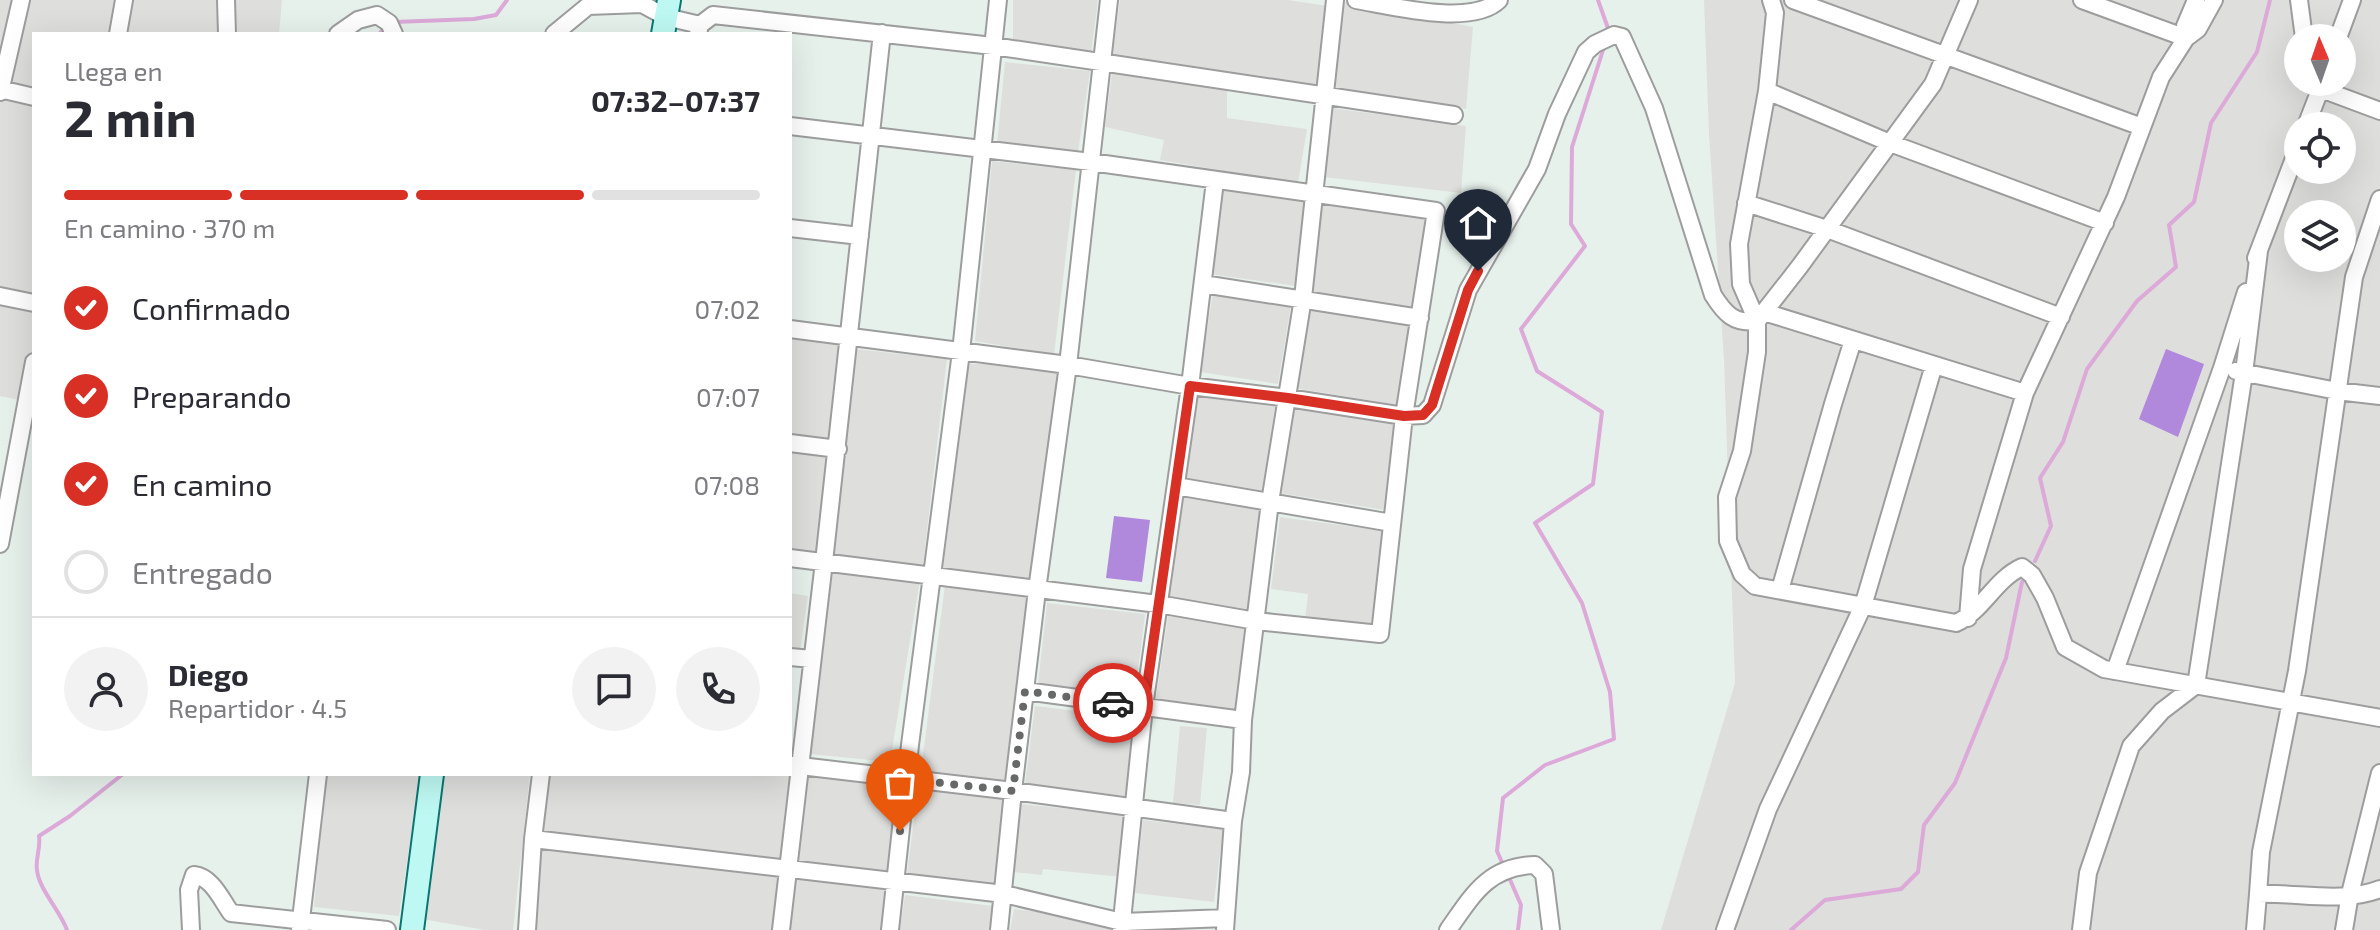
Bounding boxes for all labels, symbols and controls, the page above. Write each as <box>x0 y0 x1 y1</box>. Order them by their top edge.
north arrow <box>2284 24 2356 96</box>
map controls <box>2284 24 2356 272</box>
text: Llega en <box>64 55 163 86</box>
text: 07:32–07:37 <box>591 82 760 118</box>
text: 2 min <box>64 85 197 147</box>
button: locate <box>2284 112 2356 184</box>
pin <box>1444 189 1512 271</box>
button: layers <box>2284 200 2356 272</box>
icon: home <box>1456 201 1500 245</box>
text: En camino · 370 m <box>64 212 275 243</box>
icon: check <box>64 286 108 330</box>
text: Confirmado <box>132 290 291 326</box>
text: 07:02 <box>695 293 760 324</box>
icon: check <box>64 374 108 418</box>
text: Preparando <box>132 378 291 414</box>
text: 07:07 <box>696 381 760 412</box>
icon: check <box>64 462 108 506</box>
text: En camino <box>132 466 272 502</box>
text: 07:08 <box>693 469 760 500</box>
text: Entregado <box>132 554 273 590</box>
button: person <box>64 647 148 731</box>
button: chat <box>572 647 656 731</box>
button: phone <box>676 647 760 731</box>
text: Diego <box>168 656 249 692</box>
courier <box>1073 663 1153 743</box>
icon: car <box>1091 681 1135 725</box>
text: Repartidor · 4.5 <box>168 692 347 723</box>
pin <box>866 749 934 831</box>
icon: bag <box>878 761 922 805</box>

